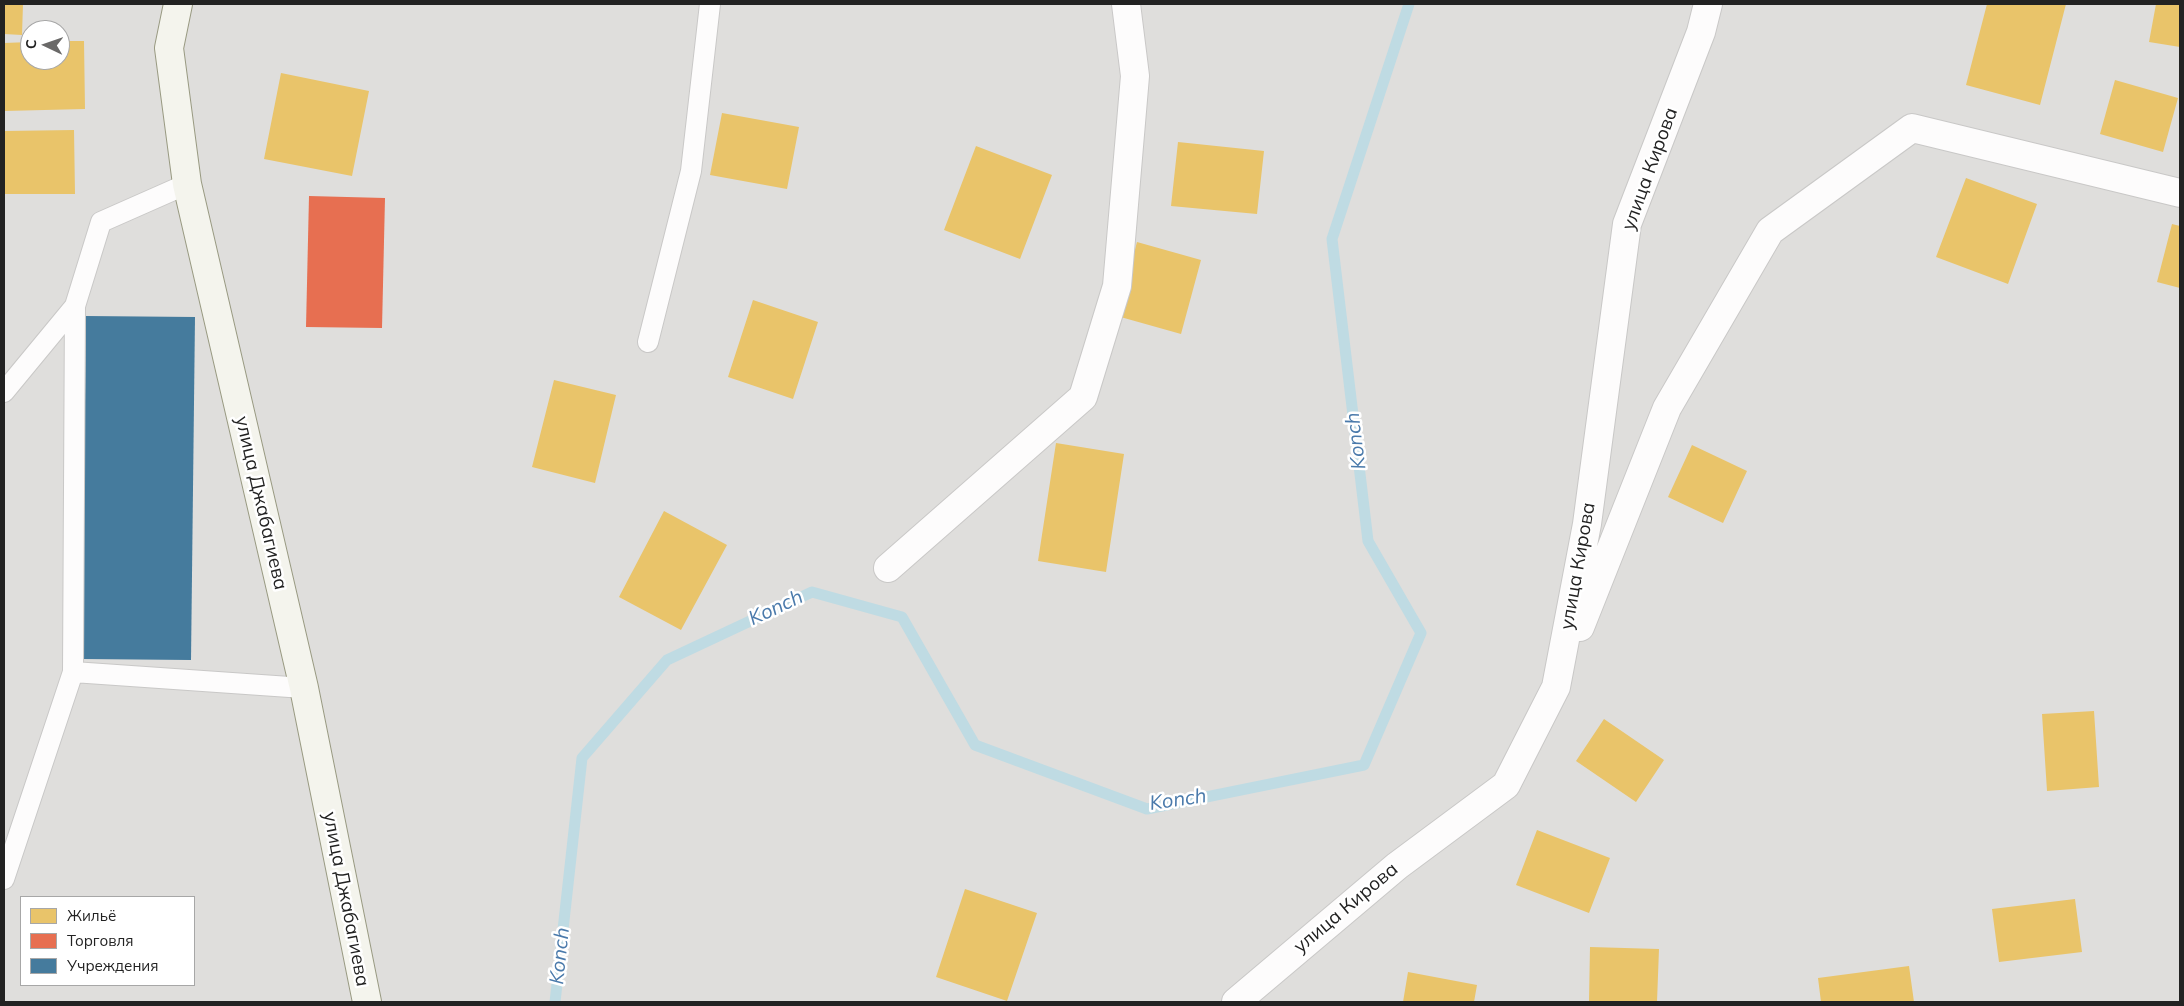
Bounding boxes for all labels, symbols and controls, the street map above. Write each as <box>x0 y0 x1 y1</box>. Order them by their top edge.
north arrow <box>20 20 70 70</box>
text: С <box>22 39 40 50</box>
street label: улица Кирова <box>1617 105 1683 233</box>
water label: Konch <box>1341 411 1371 471</box>
street label: улица Джабагиева <box>230 414 292 592</box>
street label: улица Кирова <box>1556 501 1600 631</box>
water label: Konch <box>745 585 807 631</box>
water label: Konch <box>1148 784 1208 816</box>
street label: улица Джабагиева <box>318 810 374 988</box>
street label: улица Кирова <box>1289 858 1403 958</box>
legend <box>20 896 195 986</box>
text: Жильё <box>67 906 116 925</box>
water label: Konch <box>545 926 575 986</box>
text: Торговля <box>67 931 134 950</box>
text: Учреждения <box>67 956 159 975</box>

